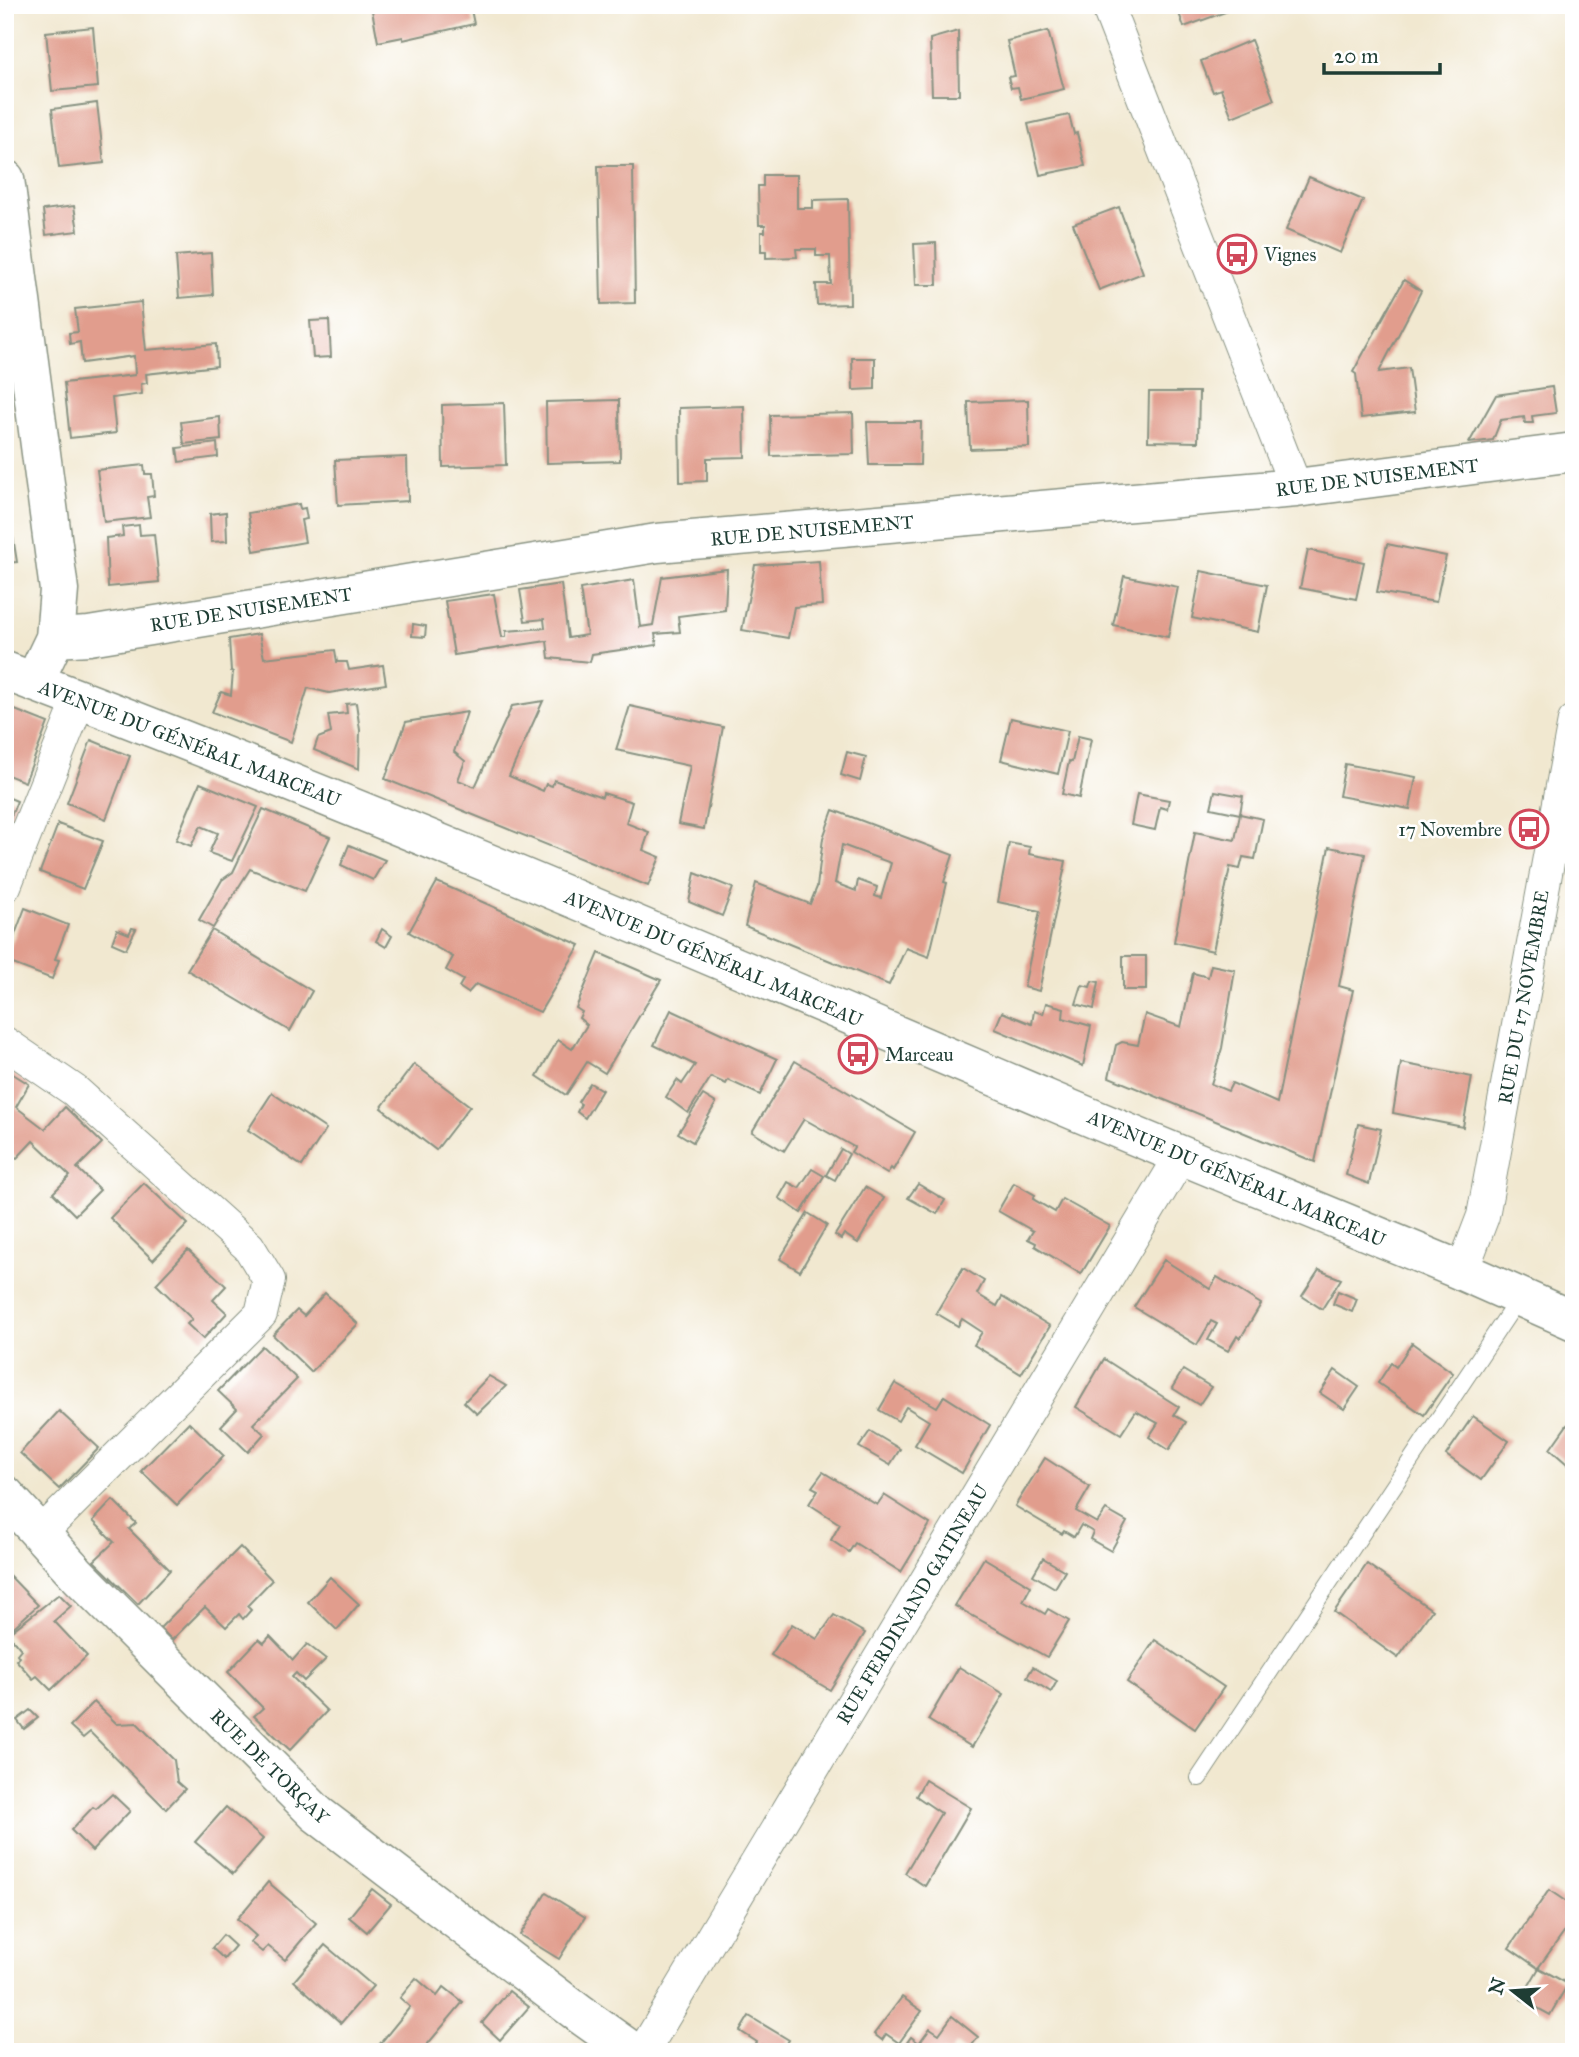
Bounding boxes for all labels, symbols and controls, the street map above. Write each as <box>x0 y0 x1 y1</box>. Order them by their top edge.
scale bar <box>1324 32 1439 76</box>
text: 20 m <box>1334 43 1379 69</box>
bus stop icon: Vignes <box>1216 233 1258 275</box>
place label: Vignes <box>1263 243 1316 267</box>
street label: RUE DE NUISEMENT <box>1274 454 1480 501</box>
street label: RUE DE NUISEMENT <box>709 510 915 551</box>
street label: RUE DE NUISEMENT <box>149 582 354 637</box>
street label: AVENUE DU GÉNÉRAL MARCEAU <box>35 674 344 812</box>
bus stop icon: 17 Novembre <box>1508 808 1550 850</box>
place label: 17 Novembre <box>1398 818 1502 841</box>
street label: AVENUE DU GÉNÉRAL MARCEAU <box>560 884 867 1032</box>
street label: RUE DU 17 NOVEMBRE <box>1493 888 1554 1106</box>
bus stop icon: Marceau <box>837 1033 879 1075</box>
place label: Marceau <box>885 1043 954 1066</box>
street label: AVENUE DU GÉNÉRAL MARCEAU <box>1083 1104 1390 1252</box>
street label: RUE FERDINAND GATINEAU <box>832 1480 993 1728</box>
street label: RUE DE TORÇAY <box>206 1704 334 1829</box>
north arrow <box>1478 1955 1548 2025</box>
text: N <box>1484 1975 1511 1997</box>

